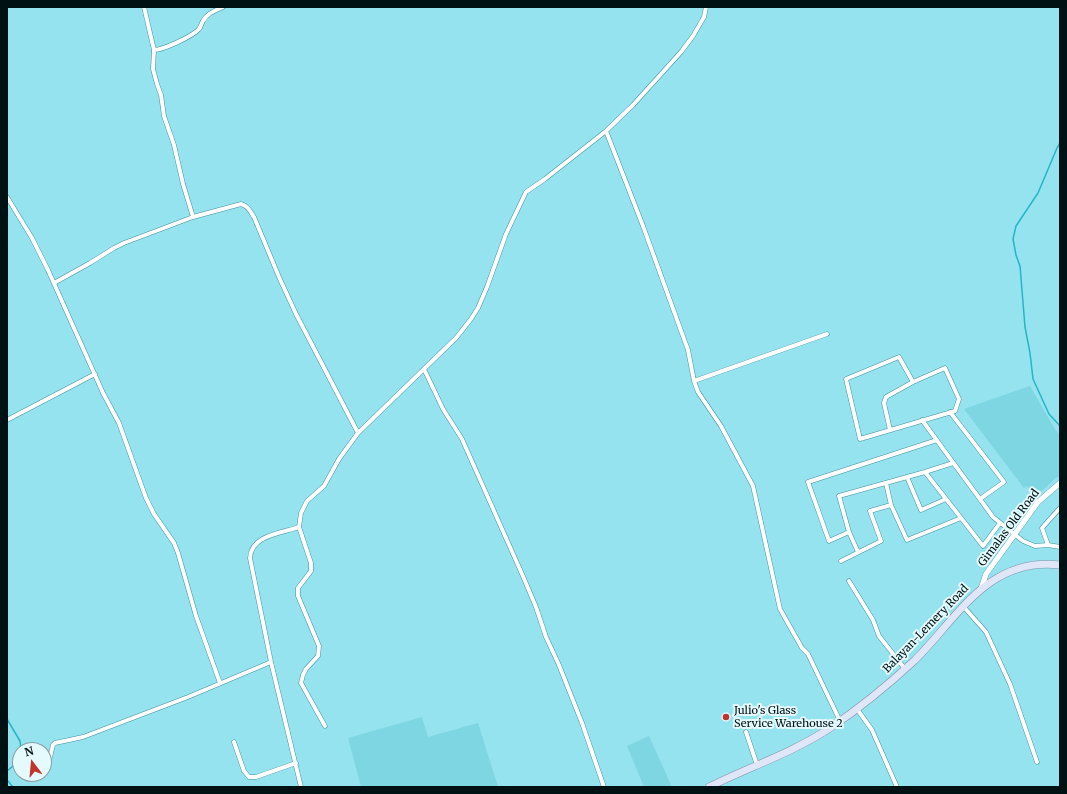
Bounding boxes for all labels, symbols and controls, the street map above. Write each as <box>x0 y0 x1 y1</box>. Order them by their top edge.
street label: Gimalas Old Road <box>976 487 1042 569</box>
street label: Balayan-Lemery Road <box>881 582 971 676</box>
place label: Julio's Glass Service Warehouse 2 <box>734 704 843 730</box>
marker: Julio's Glass Service Warehouse 2 <box>721 712 731 722</box>
north arrow <box>12 742 52 782</box>
text: N <box>23 744 35 759</box>

